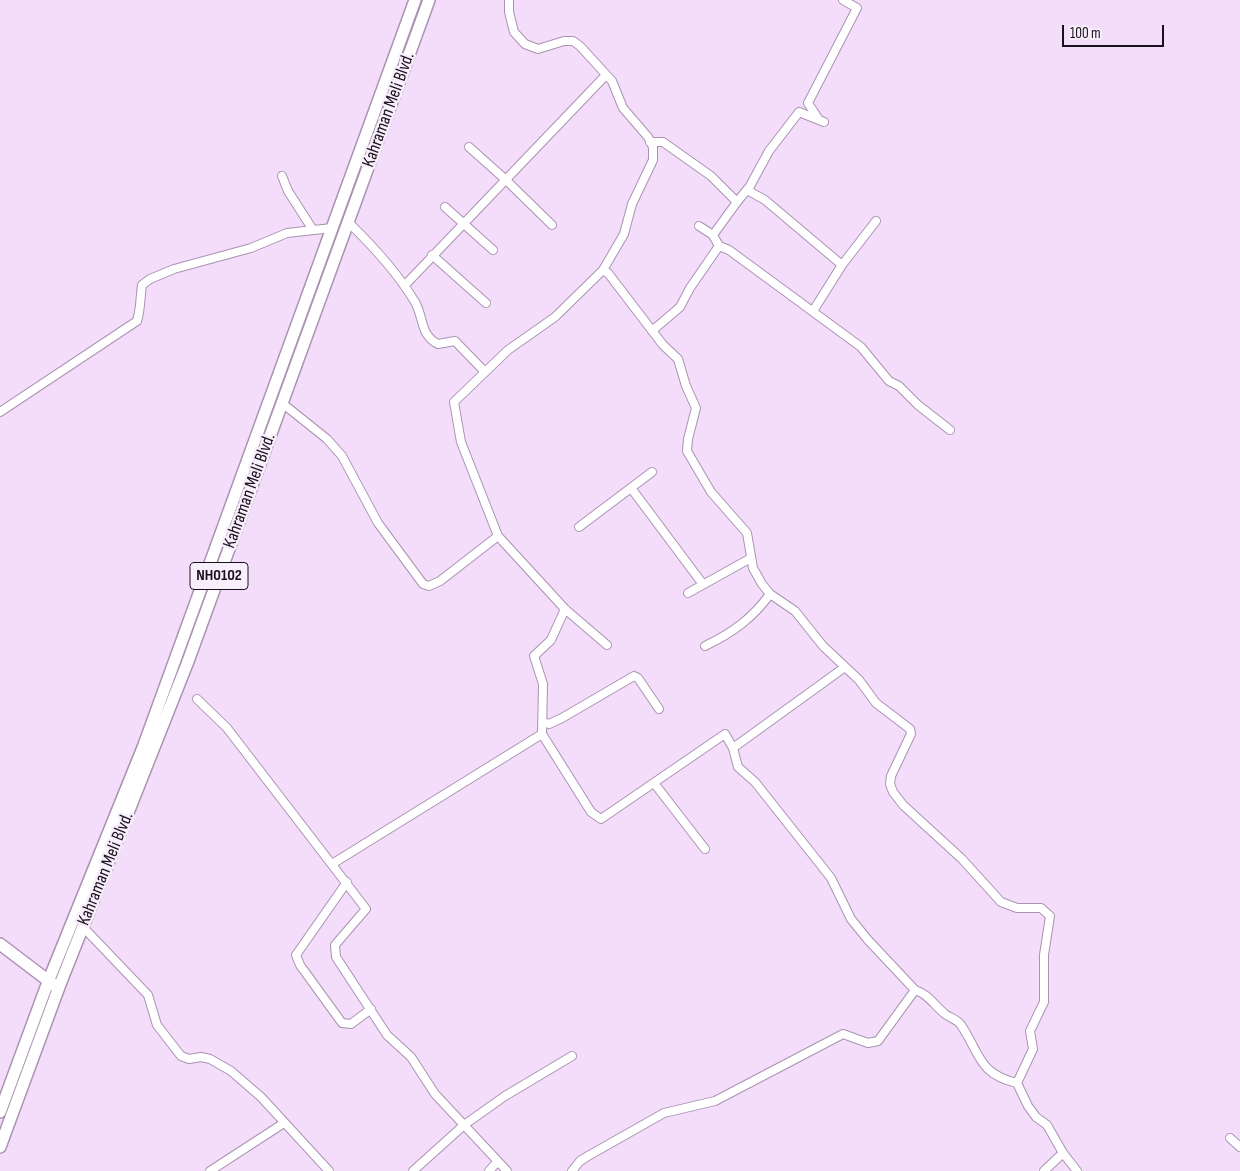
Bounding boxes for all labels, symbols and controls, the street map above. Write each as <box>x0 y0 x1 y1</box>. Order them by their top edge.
scale bar <box>1065 15 1168 47</box>
text: 100 m <box>1070 24 1101 43</box>
street label: Kahraman Meli Blvd. <box>358 50 420 170</box>
street label: Kahraman Meli Blvd. <box>219 431 281 551</box>
road number: NH0102 <box>190 562 248 590</box>
street label: Kahraman Meli Blvd. <box>73 809 139 929</box>

